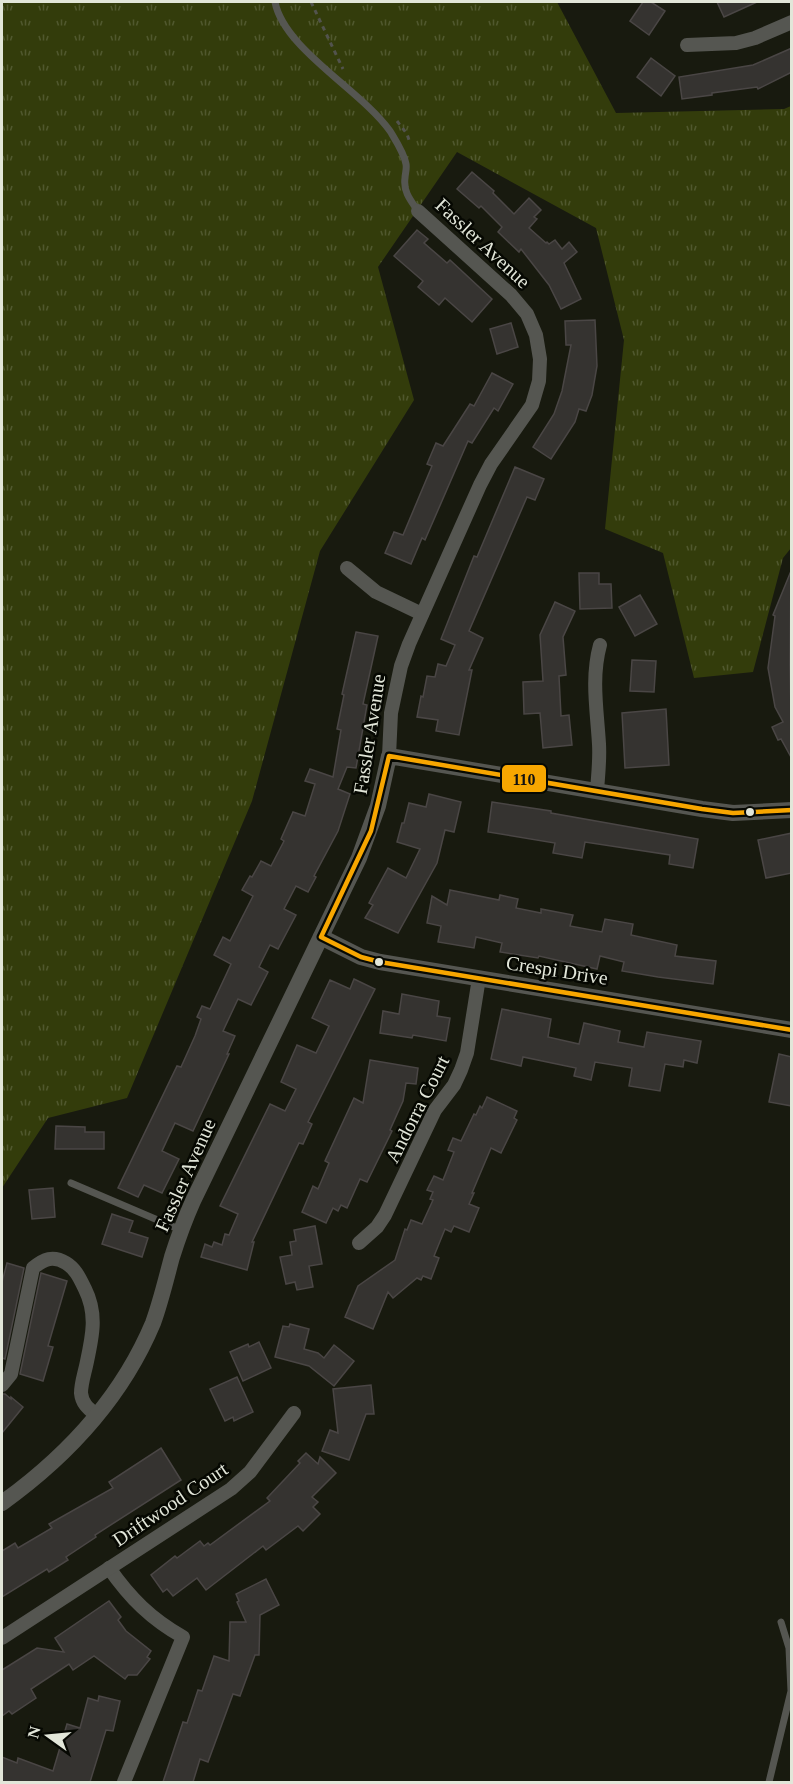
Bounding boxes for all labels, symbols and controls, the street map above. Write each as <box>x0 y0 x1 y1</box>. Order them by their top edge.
street label: Fassler Avenue <box>431 194 535 292</box>
street label: Fassler Avenue <box>349 672 389 796</box>
line badge: 110 <box>501 764 547 793</box>
text: 110 <box>512 771 536 788</box>
unlabelled marker <box>744 806 756 818</box>
street label: Crespi Drive <box>504 951 610 990</box>
unlabelled marker <box>373 956 385 968</box>
street label: Andorra Court <box>381 1051 454 1166</box>
street label: Fassler Avenue <box>150 1115 220 1235</box>
street label: Driftwood Court <box>108 1457 232 1551</box>
north arrow <box>18 1706 78 1766</box>
text: N <box>24 1724 44 1740</box>

